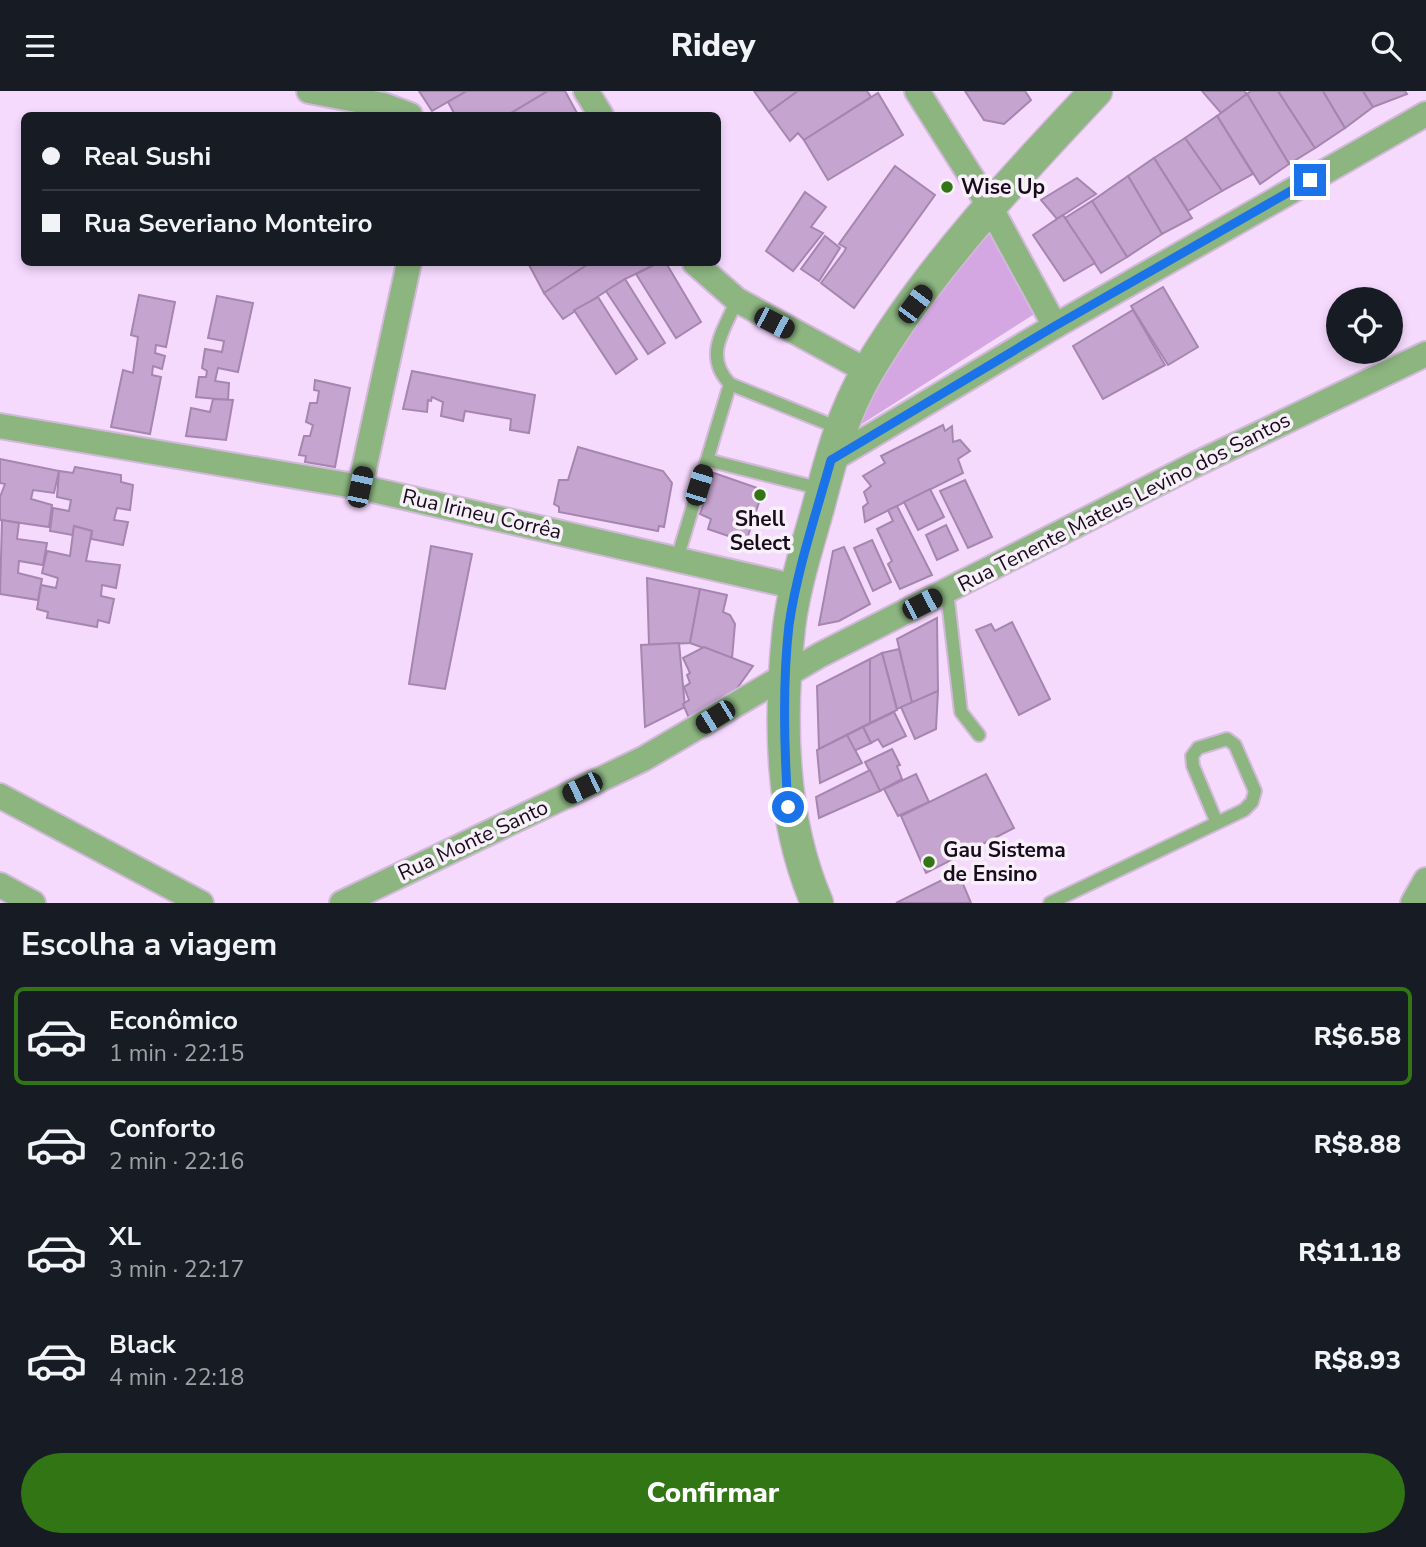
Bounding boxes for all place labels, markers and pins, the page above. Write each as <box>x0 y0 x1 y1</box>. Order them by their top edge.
place label: Wise Up <box>961 173 1045 201</box>
marker: Wise Up <box>939 179 955 195</box>
marker: Shell Select <box>752 487 768 503</box>
place label: Shell Select <box>730 505 791 557</box>
place label: Gau Sistema de Ensino <box>943 836 1066 888</box>
marker: Gau Sistema de Ensino <box>921 854 937 870</box>

